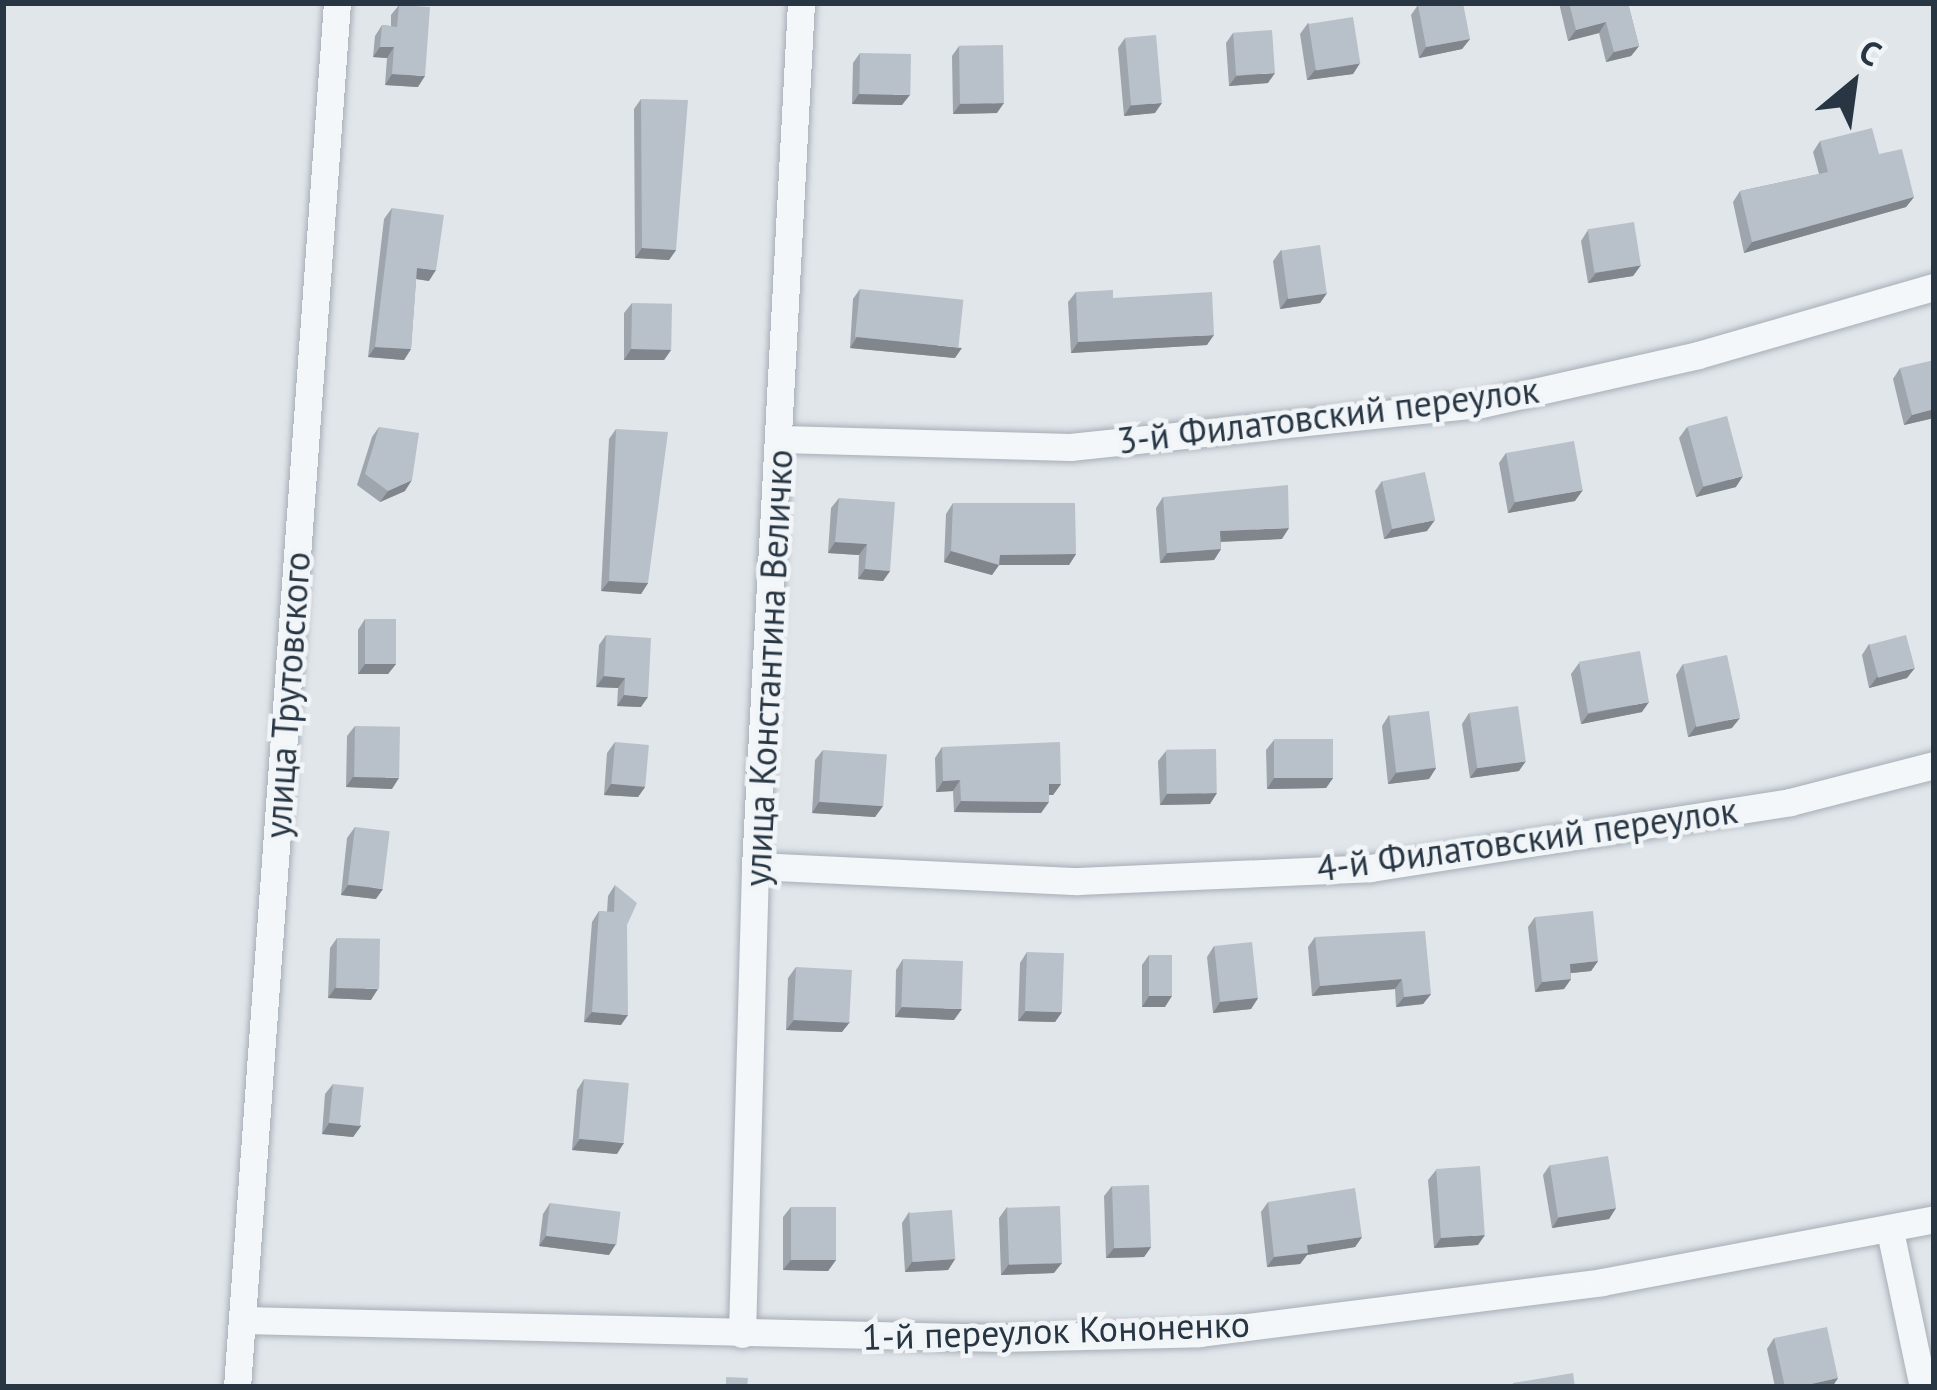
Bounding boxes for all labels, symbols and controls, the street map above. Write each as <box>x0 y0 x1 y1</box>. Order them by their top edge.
north arrow <box>1793 24 1913 144</box>
text: С <box>1852 29 1889 75</box>
street label: 3-й Филатовский переулок <box>1115 368 1541 462</box>
street label: улица Константина Величко <box>735 448 801 888</box>
street label: улица Трутовского <box>255 550 319 840</box>
street label: 4-й Филатовский переулок <box>1314 788 1740 890</box>
street label: 1-й переулок Кононенко <box>861 1302 1251 1358</box>

